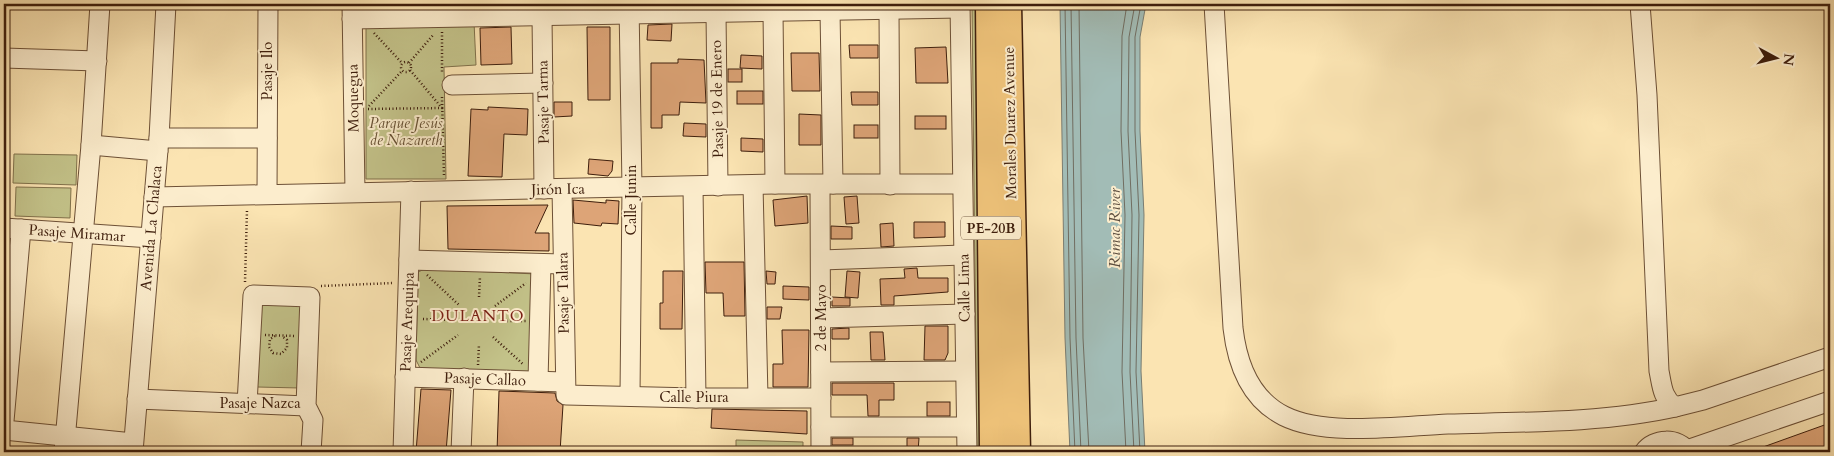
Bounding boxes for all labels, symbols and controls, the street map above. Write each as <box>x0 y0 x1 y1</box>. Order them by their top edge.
north arrow <box>1752 32 1802 82</box>
street label: Pasaje 19 de Enero <box>706 40 728 158</box>
street label: Pasaje Ilo <box>257 42 277 100</box>
street label: Morales Duarez Avenue <box>999 46 1021 199</box>
text: N <box>1778 52 1799 67</box>
street label: Pasaje Tarma <box>532 59 554 144</box>
street label: Moquegua <box>342 63 364 132</box>
park label: Parque Jesús de Nazareth <box>369 113 443 150</box>
street label: Avenida La Chalaca <box>136 164 166 291</box>
street label: Calle Junin <box>621 164 641 236</box>
street label: Jirón Ica <box>529 179 586 200</box>
water label: Rimac River <box>1104 187 1126 268</box>
road number: PE-20B <box>961 217 1021 240</box>
street label: Pasaje Miramar <box>28 220 127 246</box>
street label: Pasaje Talara <box>552 251 574 334</box>
street label: Calle Lima <box>953 253 975 323</box>
street label: Pasaje Arequipa <box>395 271 419 372</box>
street label: 2 de Mayo <box>811 284 831 352</box>
district label: DULANTO <box>431 305 525 327</box>
street label: Pasaje Callao <box>444 368 526 390</box>
street label: Calle Piura <box>659 387 729 407</box>
street label: Pasaje Nazca <box>219 393 301 413</box>

